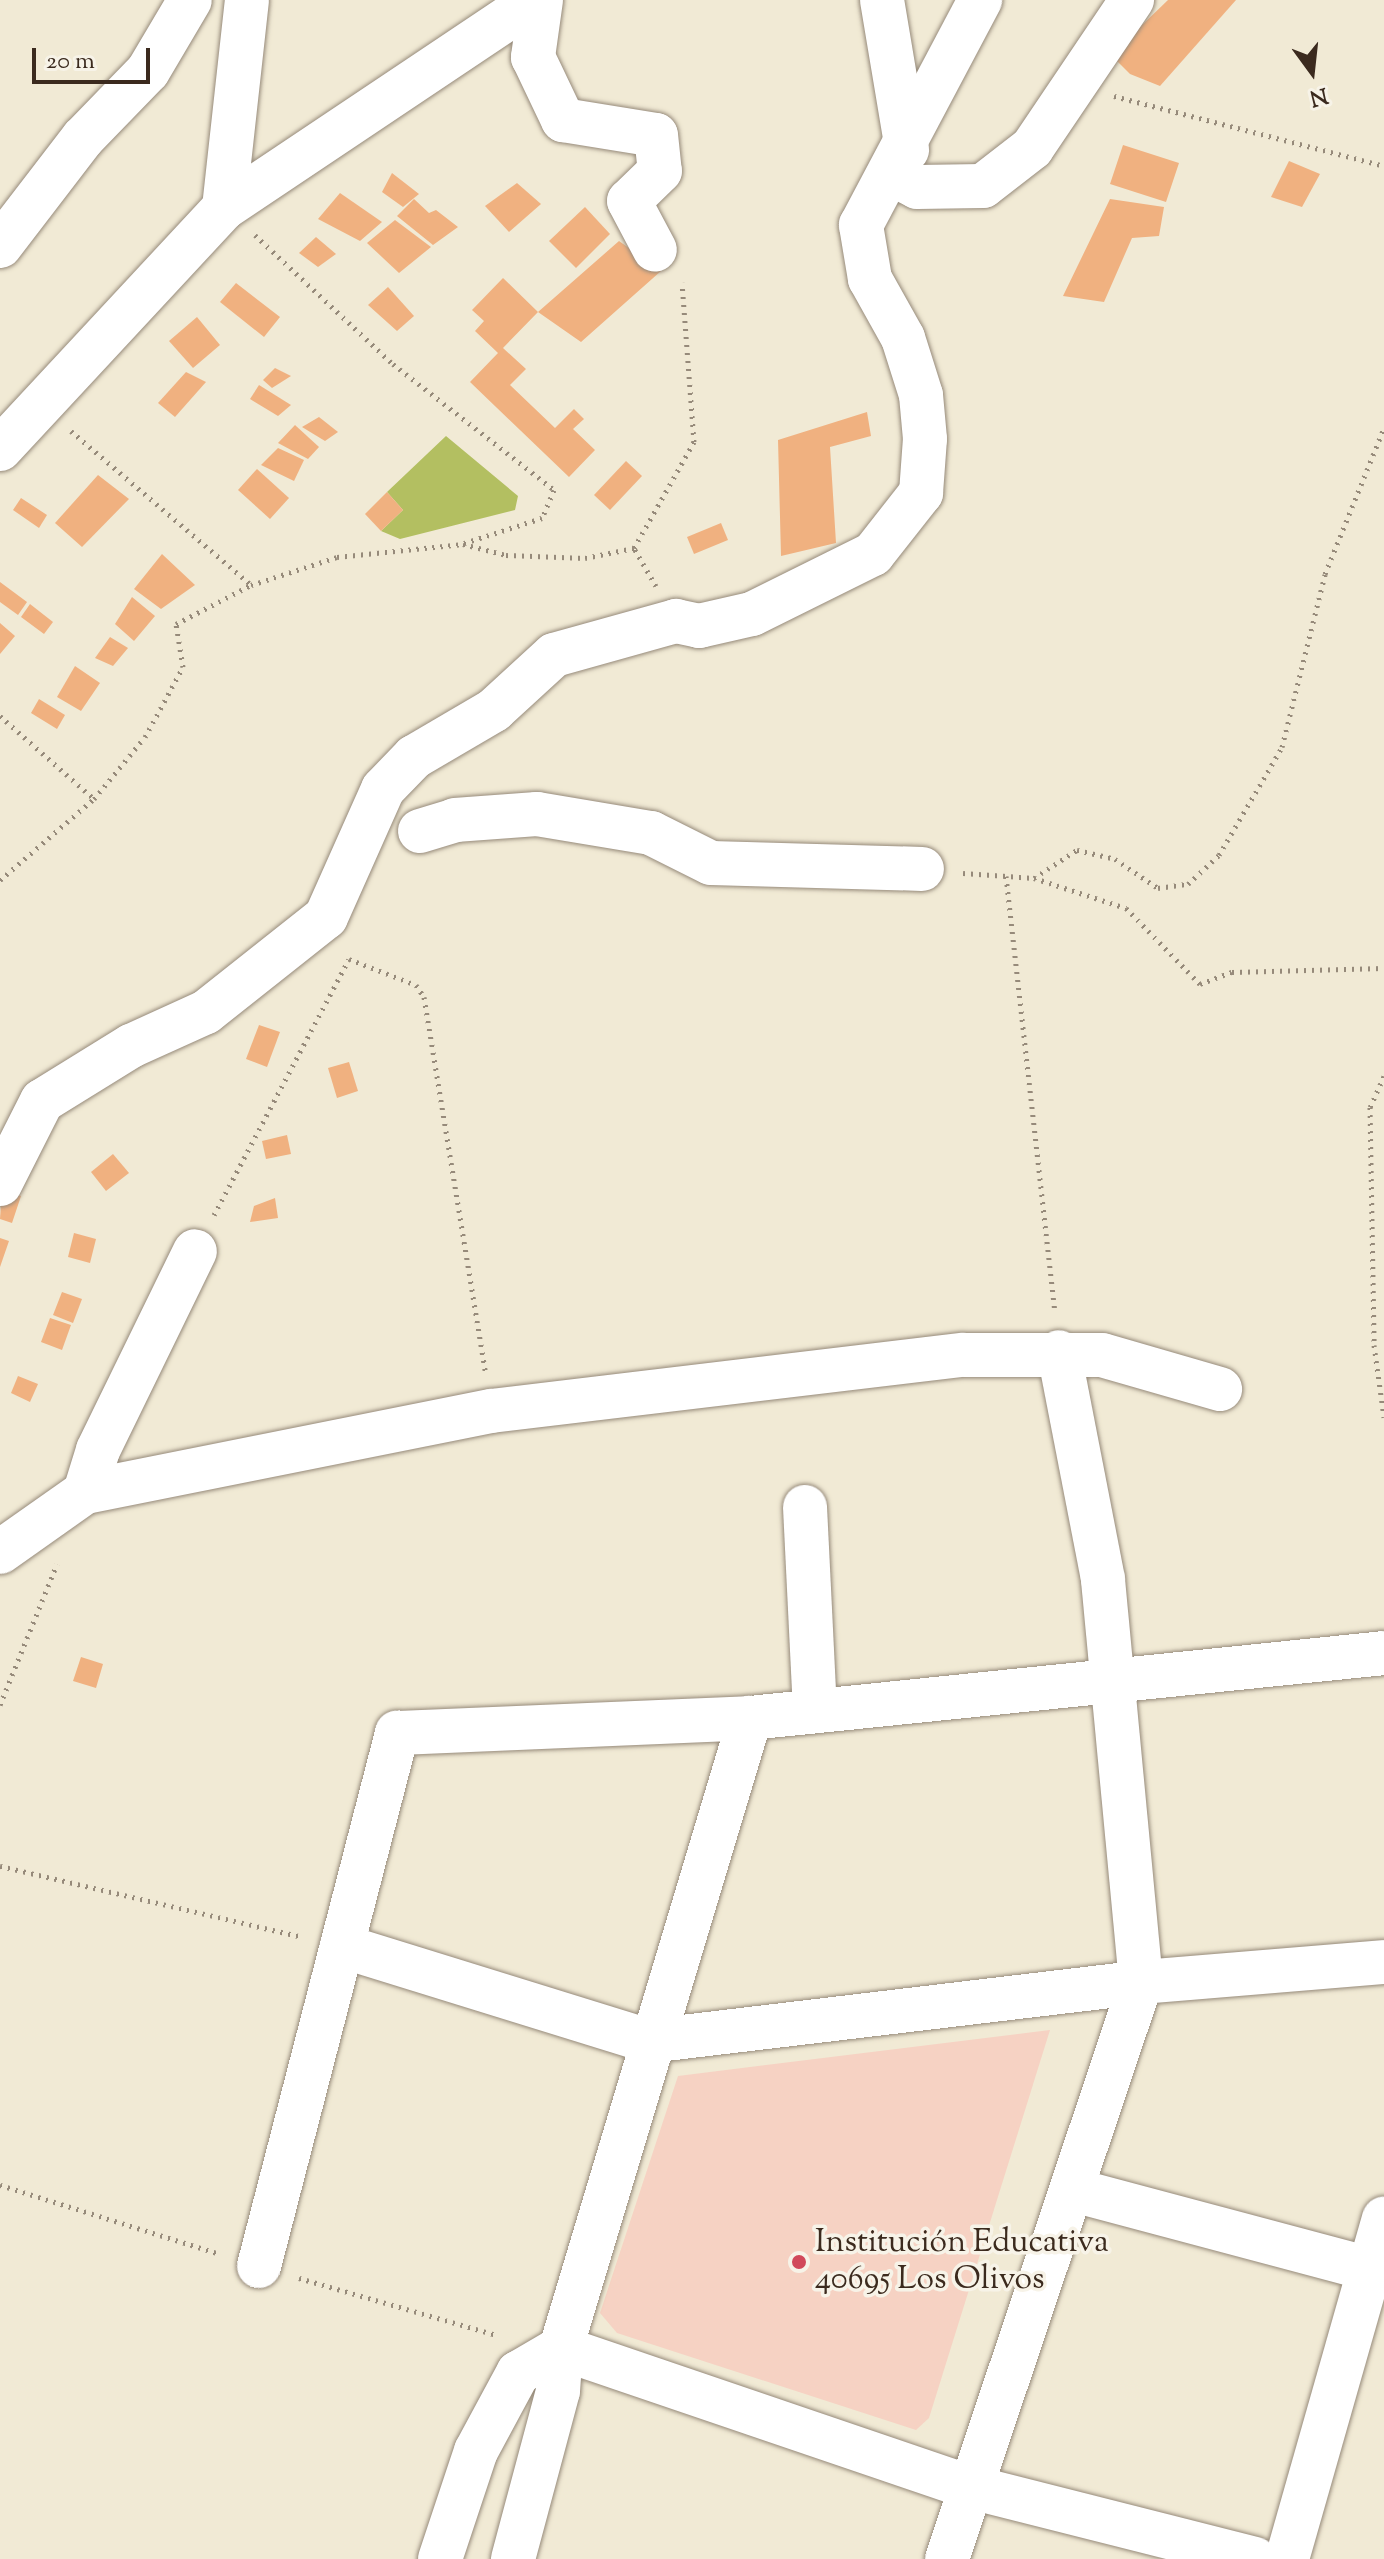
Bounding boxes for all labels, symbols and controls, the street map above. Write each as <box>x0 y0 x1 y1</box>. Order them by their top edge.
scale bar <box>36 32 154 82</box>
north arrow <box>1272 32 1352 112</box>
text: 20 m <box>46 45 95 79</box>
text: N <box>1306 77 1331 113</box>
place label: Institución Educativa 40695 Los Olivos <box>815 2225 1109 2300</box>
marker: Institución Educativa 40695 Los Olivos <box>790 2253 808 2271</box>

